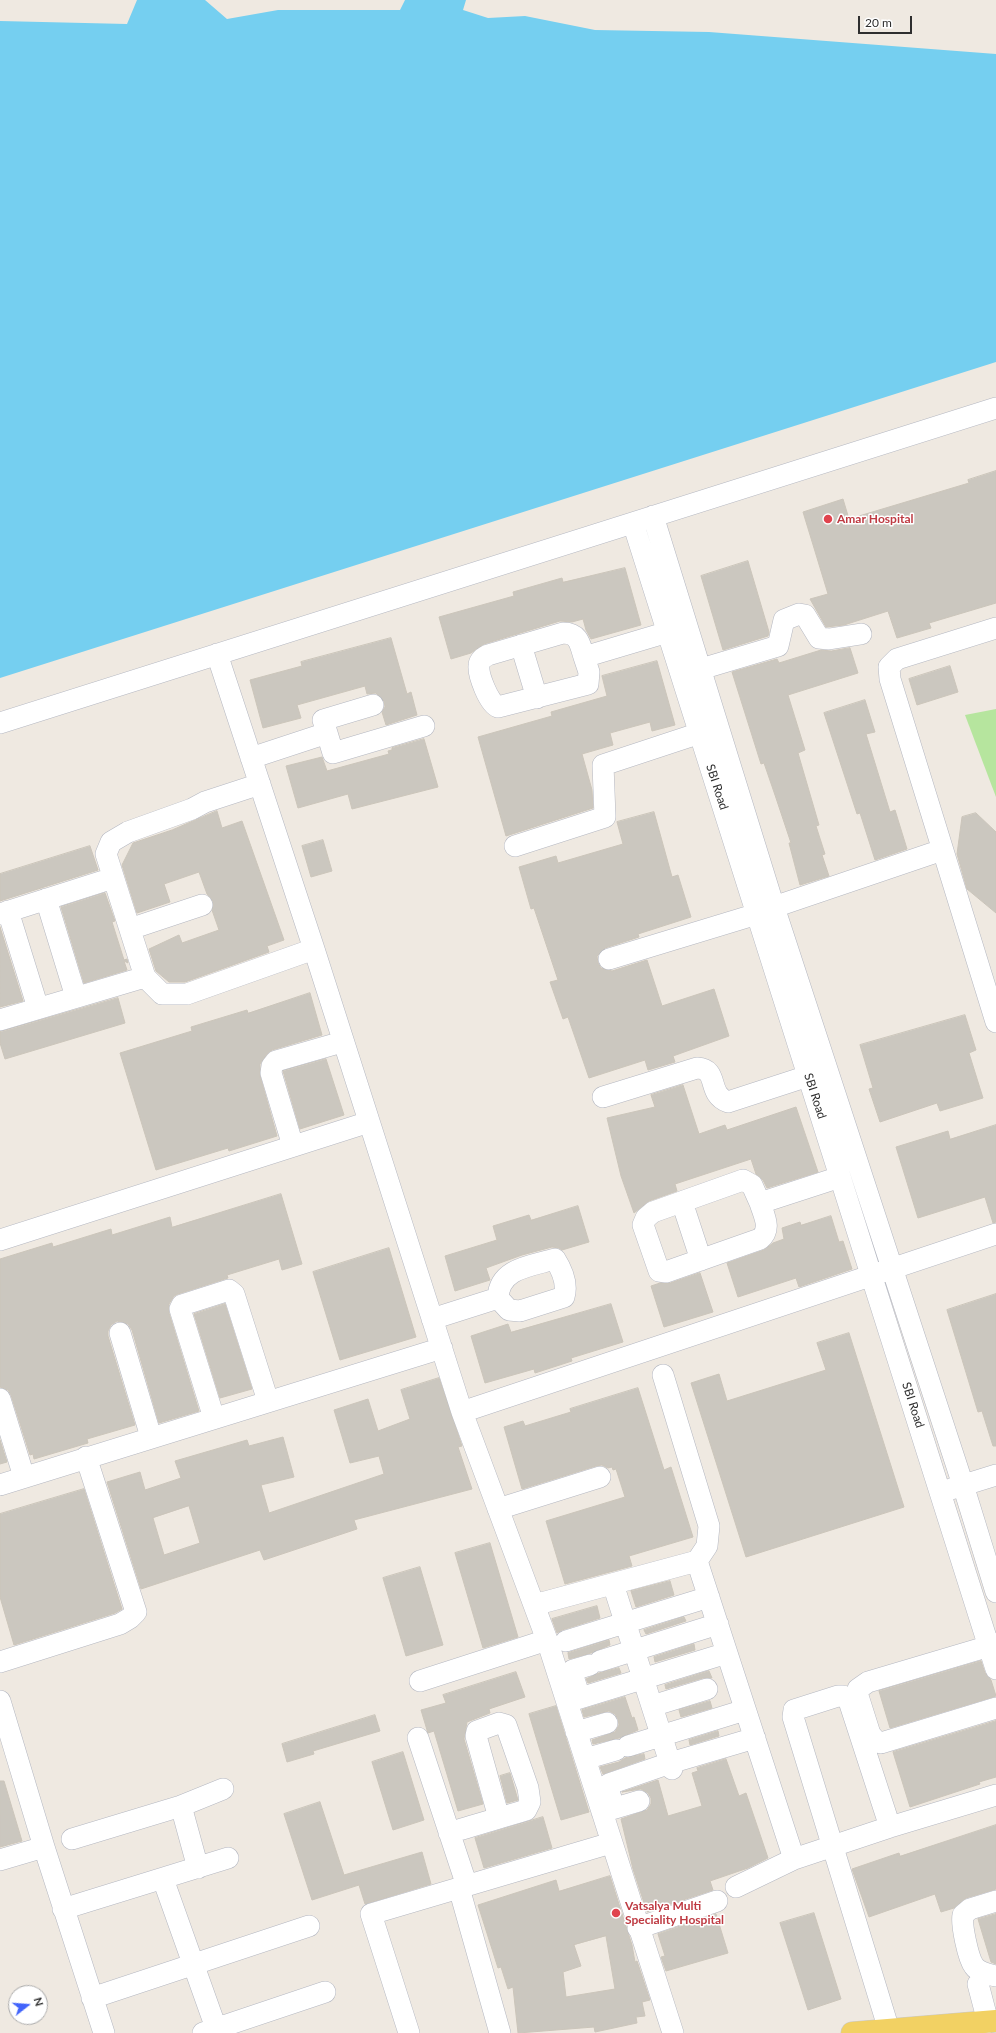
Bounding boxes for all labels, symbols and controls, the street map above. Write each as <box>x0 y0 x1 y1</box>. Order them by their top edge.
scale bar <box>860 8 914 34</box>
text: 20 m <box>865 15 892 30</box>
place label: Amar Hospital <box>837 512 913 526</box>
marker: Amar Hospital <box>822 513 834 525</box>
street label: SBI Road <box>703 762 731 812</box>
street label: SBI Road <box>801 1071 829 1121</box>
street label: SBI Road <box>899 1380 927 1430</box>
place label: Vatsalya Multi Speciality Hospital <box>625 1899 724 1927</box>
marker: Vatsalya Multi Speciality Hospital <box>610 1907 622 1919</box>
north arrow <box>8 1985 48 2025</box>
text: N <box>32 1996 46 2008</box>

